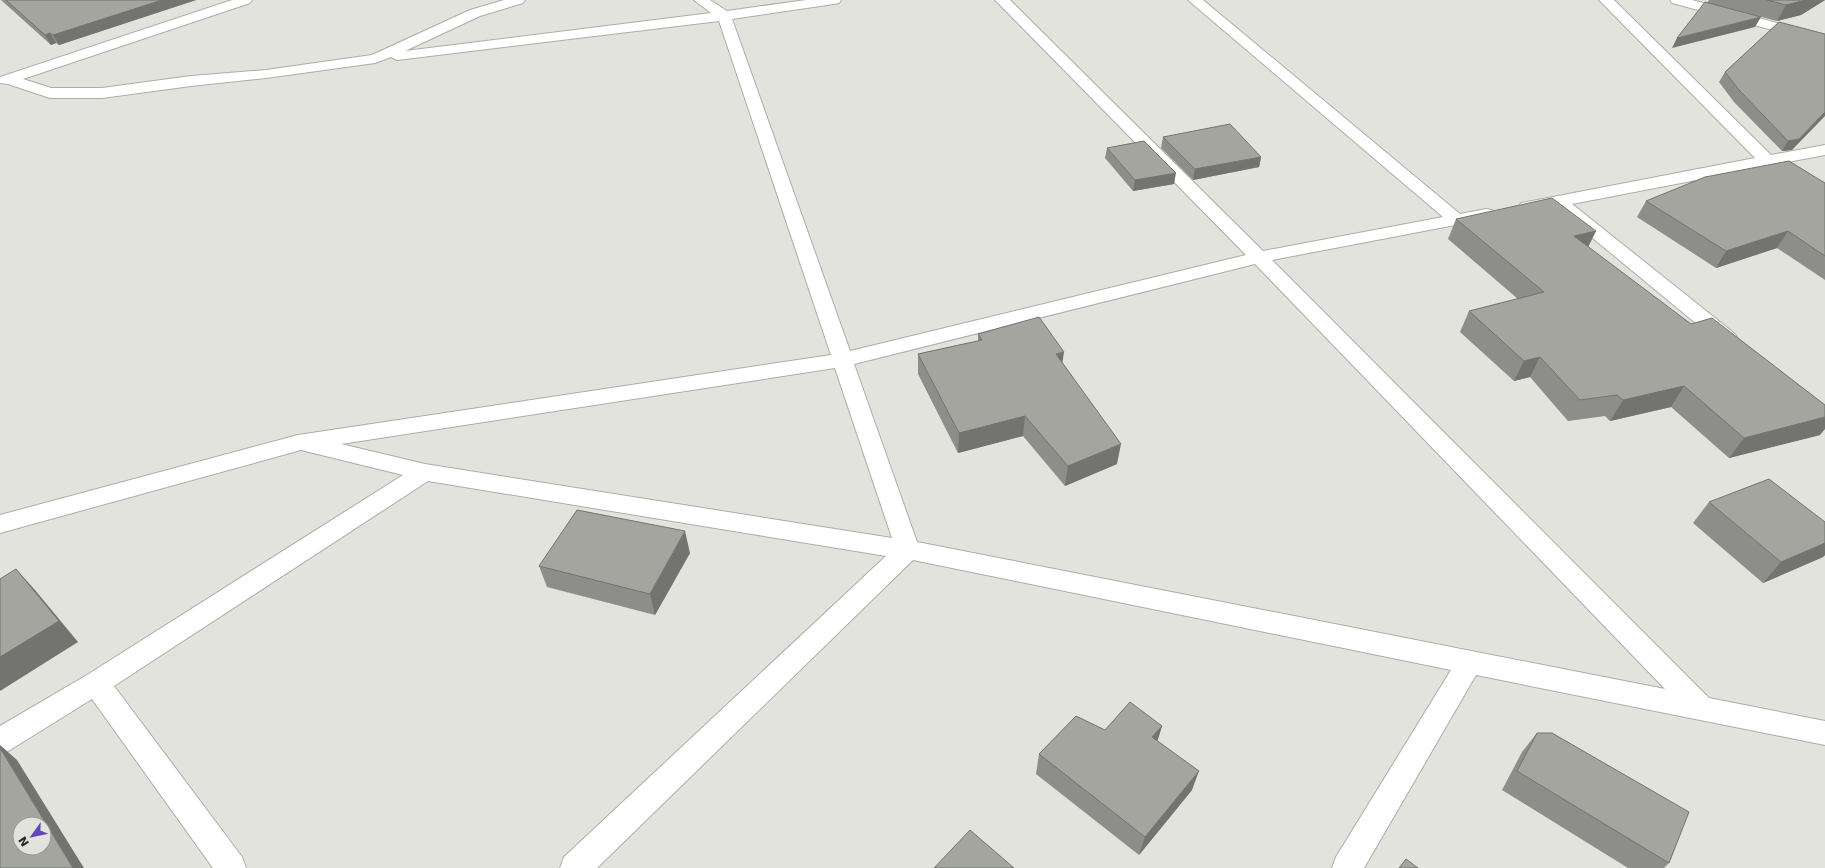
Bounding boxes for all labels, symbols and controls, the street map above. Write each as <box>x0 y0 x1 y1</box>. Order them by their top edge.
north arrow <box>12 816 52 856</box>
text: N <box>16 834 32 849</box>

